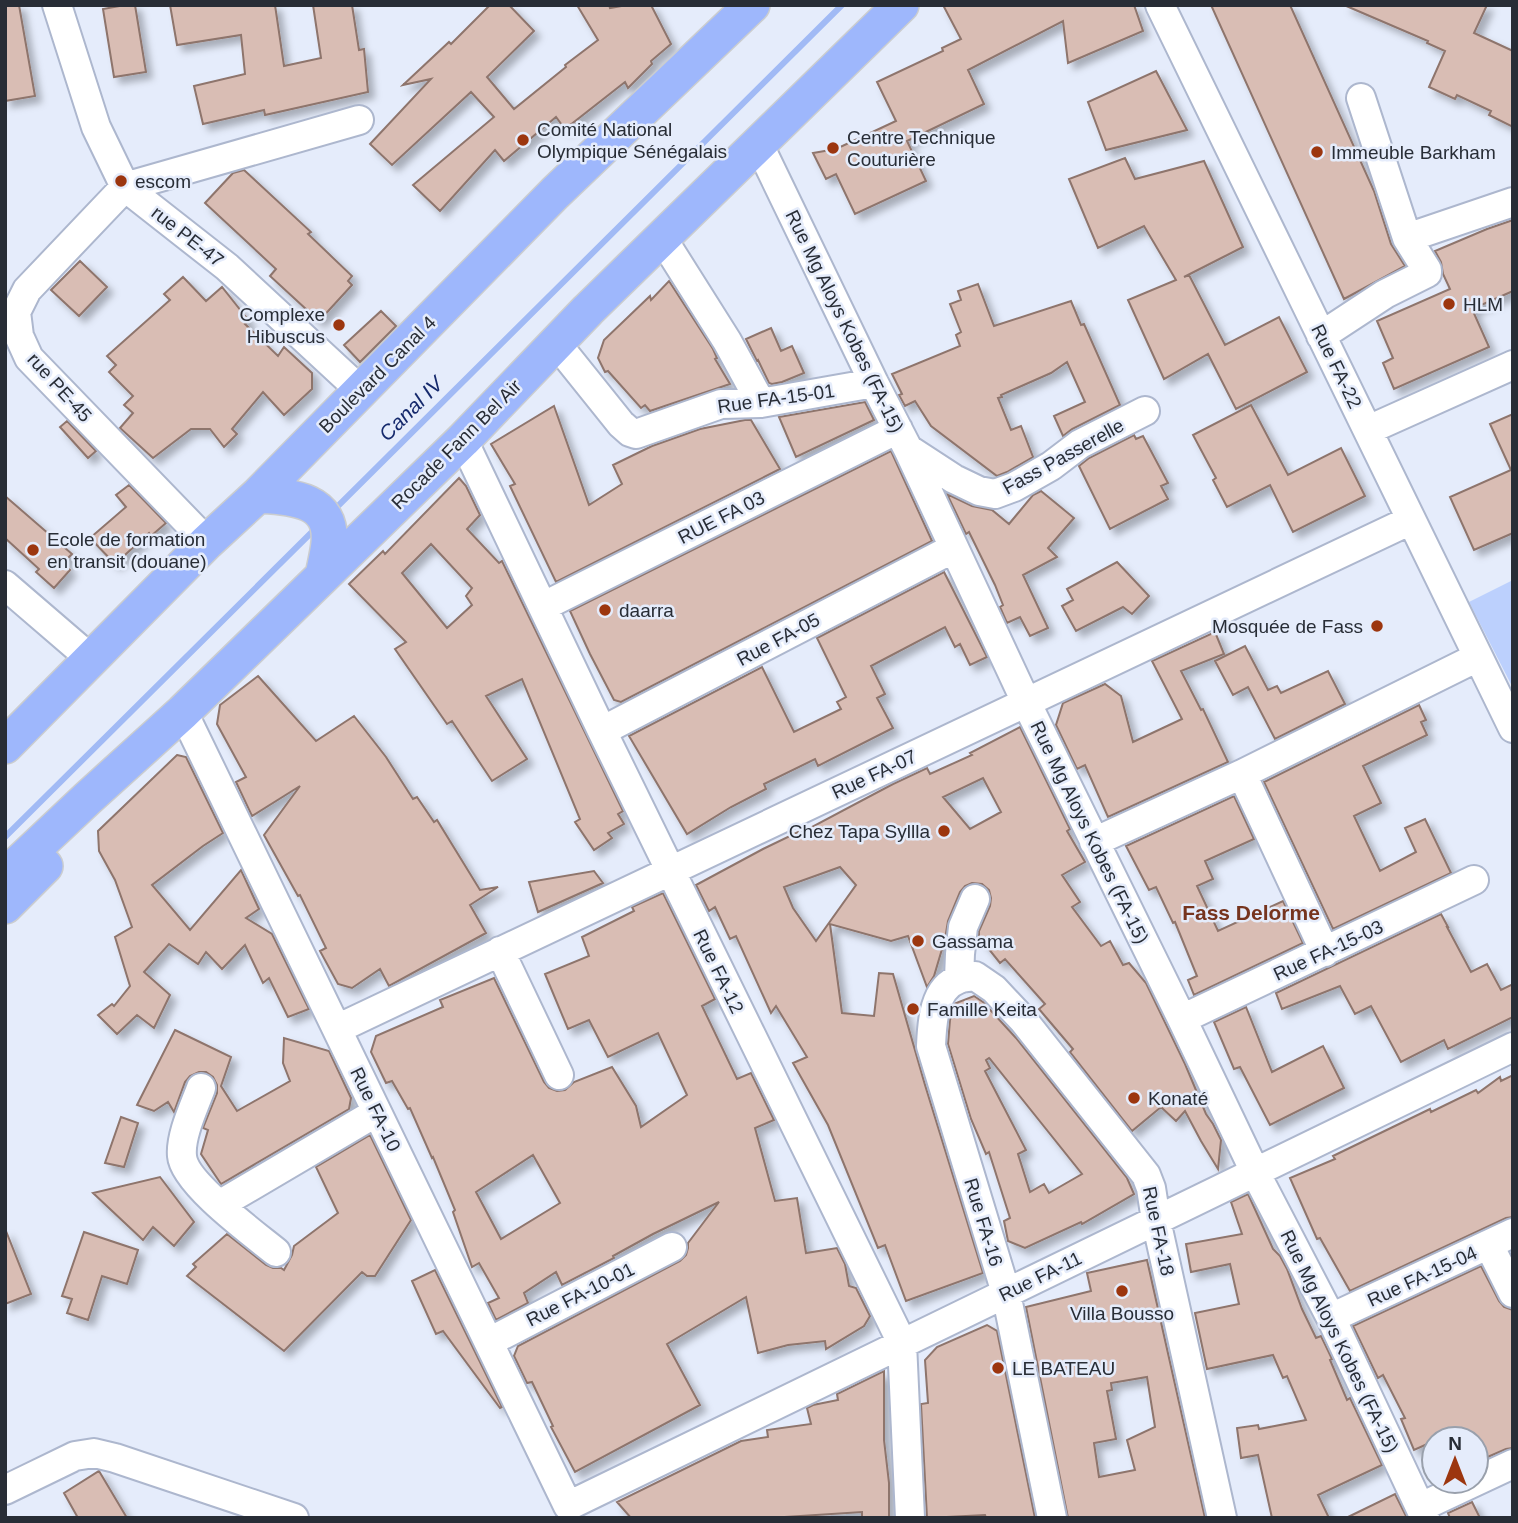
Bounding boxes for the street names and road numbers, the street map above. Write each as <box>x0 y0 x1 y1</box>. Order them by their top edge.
street label: rue PE-47 <box>148 202 228 271</box>
street label: Rue Mg Aloys Kobes (FA-15) <box>781 207 908 436</box>
street label: Boulevard Canal 4 <box>315 311 440 437</box>
street label: Rue FA-22 <box>1307 321 1366 412</box>
street label: rue PE-45 <box>23 349 96 426</box>
street label: Rocade Fann Bel Air <box>387 375 526 513</box>
street label: Rue FA-15-01 <box>716 380 836 417</box>
street label: Fass Passerelle <box>999 414 1127 498</box>
street label: RUE FA 03 <box>675 487 768 548</box>
street label: Rue FA-05 <box>733 609 823 670</box>
street label: Rue Mg Aloys Kobes (FA-15) <box>1026 718 1153 947</box>
street label: Rue FA-07 <box>829 746 920 803</box>
street label: Rue FA-15-03 <box>1270 916 1386 985</box>
street label: Rue FA-12 <box>689 926 748 1017</box>
street label: Rue FA-10 <box>346 1064 405 1155</box>
street label: Rue FA-16 <box>960 1176 1007 1269</box>
street label: Rue FA-18 <box>1139 1184 1178 1278</box>
street label: Rue Mg Aloys Kobes (FA-15) <box>1276 1227 1403 1456</box>
street label: Rue FA-15-04 <box>1364 1242 1481 1311</box>
street label: Rue FA-11 <box>995 1247 1085 1305</box>
street label: Rue FA-10-01 <box>523 1258 638 1331</box>

